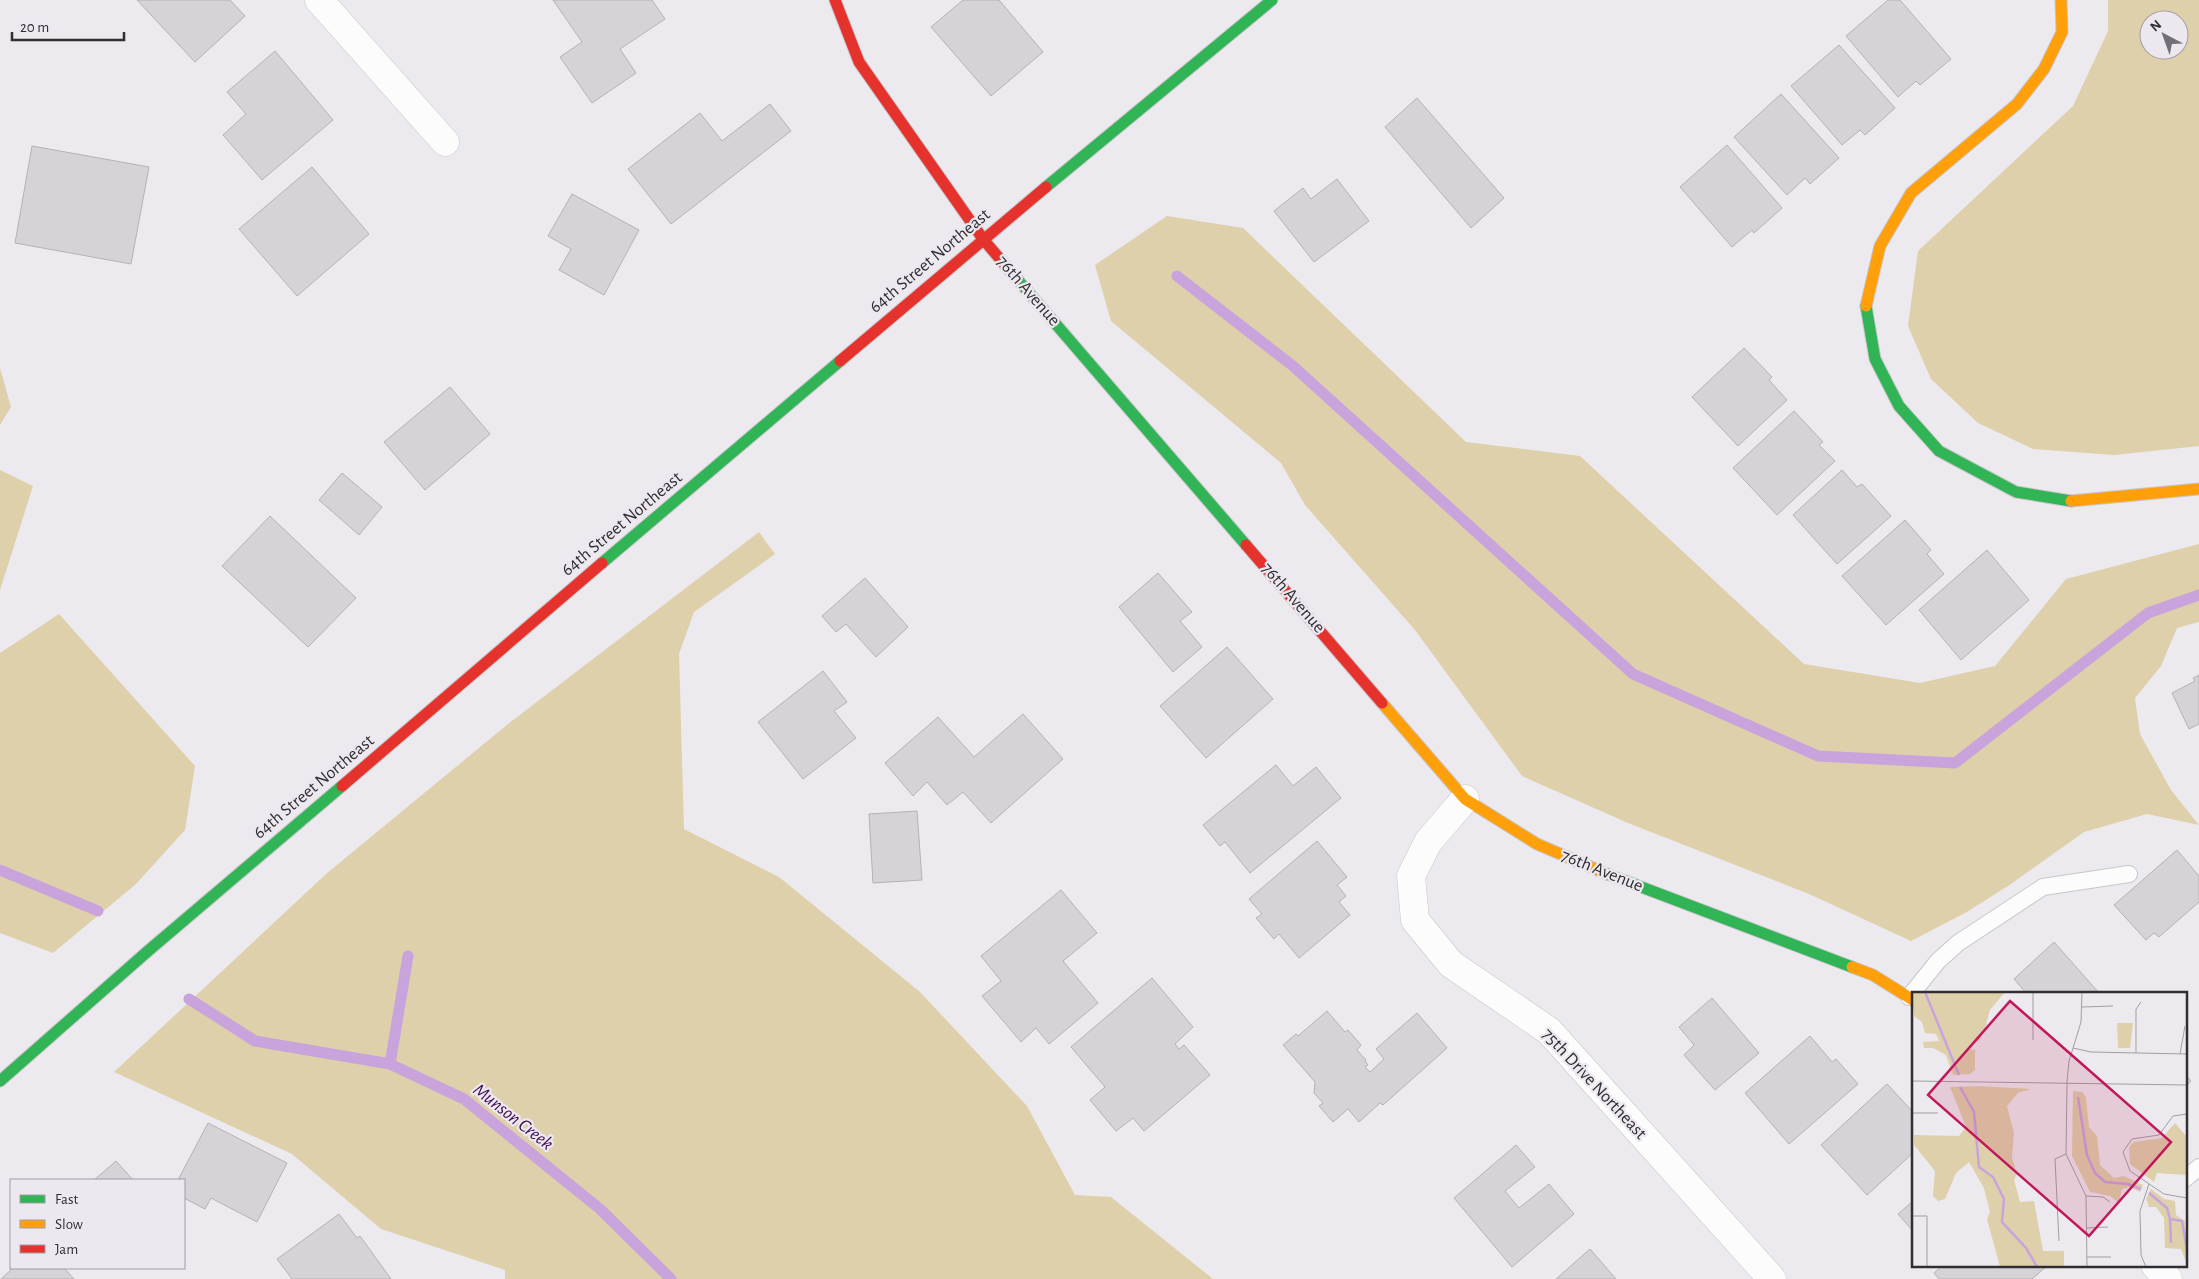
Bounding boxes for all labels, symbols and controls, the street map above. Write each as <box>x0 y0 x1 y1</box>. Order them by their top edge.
scale bar <box>12 10 125 42</box>
north arrow <box>2139 10 2189 60</box>
text: N <box>2148 17 2164 34</box>
text: 20 m <box>20 20 49 35</box>
street label: 64th Street Northeast <box>866 205 994 316</box>
street label: 76th Avenue <box>993 252 1063 330</box>
street label: 64th Street Northeast <box>558 468 686 579</box>
street label: 76th Avenue <box>1258 559 1328 637</box>
street label: 64th Street Northeast <box>250 731 378 842</box>
street label: 76th Avenue <box>1559 846 1645 896</box>
inset map <box>1912 992 2186 1266</box>
street label: 75th Drive Northeast <box>1538 1025 1650 1143</box>
water label: Munson Creek <box>469 1080 557 1154</box>
legend <box>10 1179 185 1269</box>
text: Fast <box>55 1192 79 1207</box>
text: Slow <box>55 1217 83 1232</box>
text: Jam <box>55 1242 78 1257</box>

